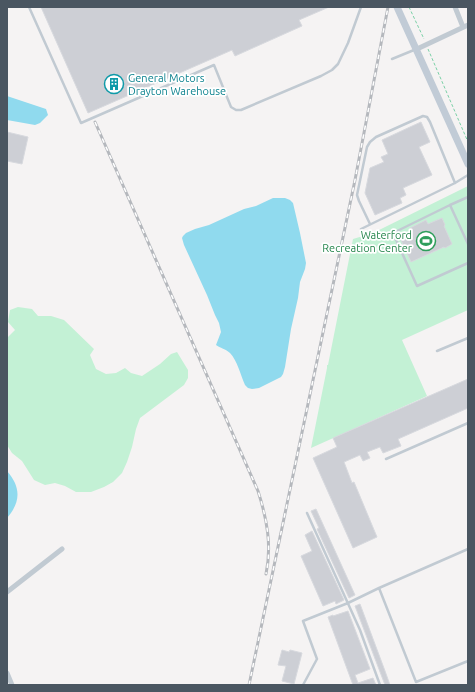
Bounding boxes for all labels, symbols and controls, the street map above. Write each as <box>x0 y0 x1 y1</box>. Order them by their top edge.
place label: General Motors Drayton Warehouse <box>128 72 226 97</box>
building icon: General Motors Drayton Warehouse <box>103 73 125 95</box>
place label: Waterford Recreation Center <box>322 229 413 254</box>
sports icon: Waterford Recreation Center <box>415 230 437 252</box>

